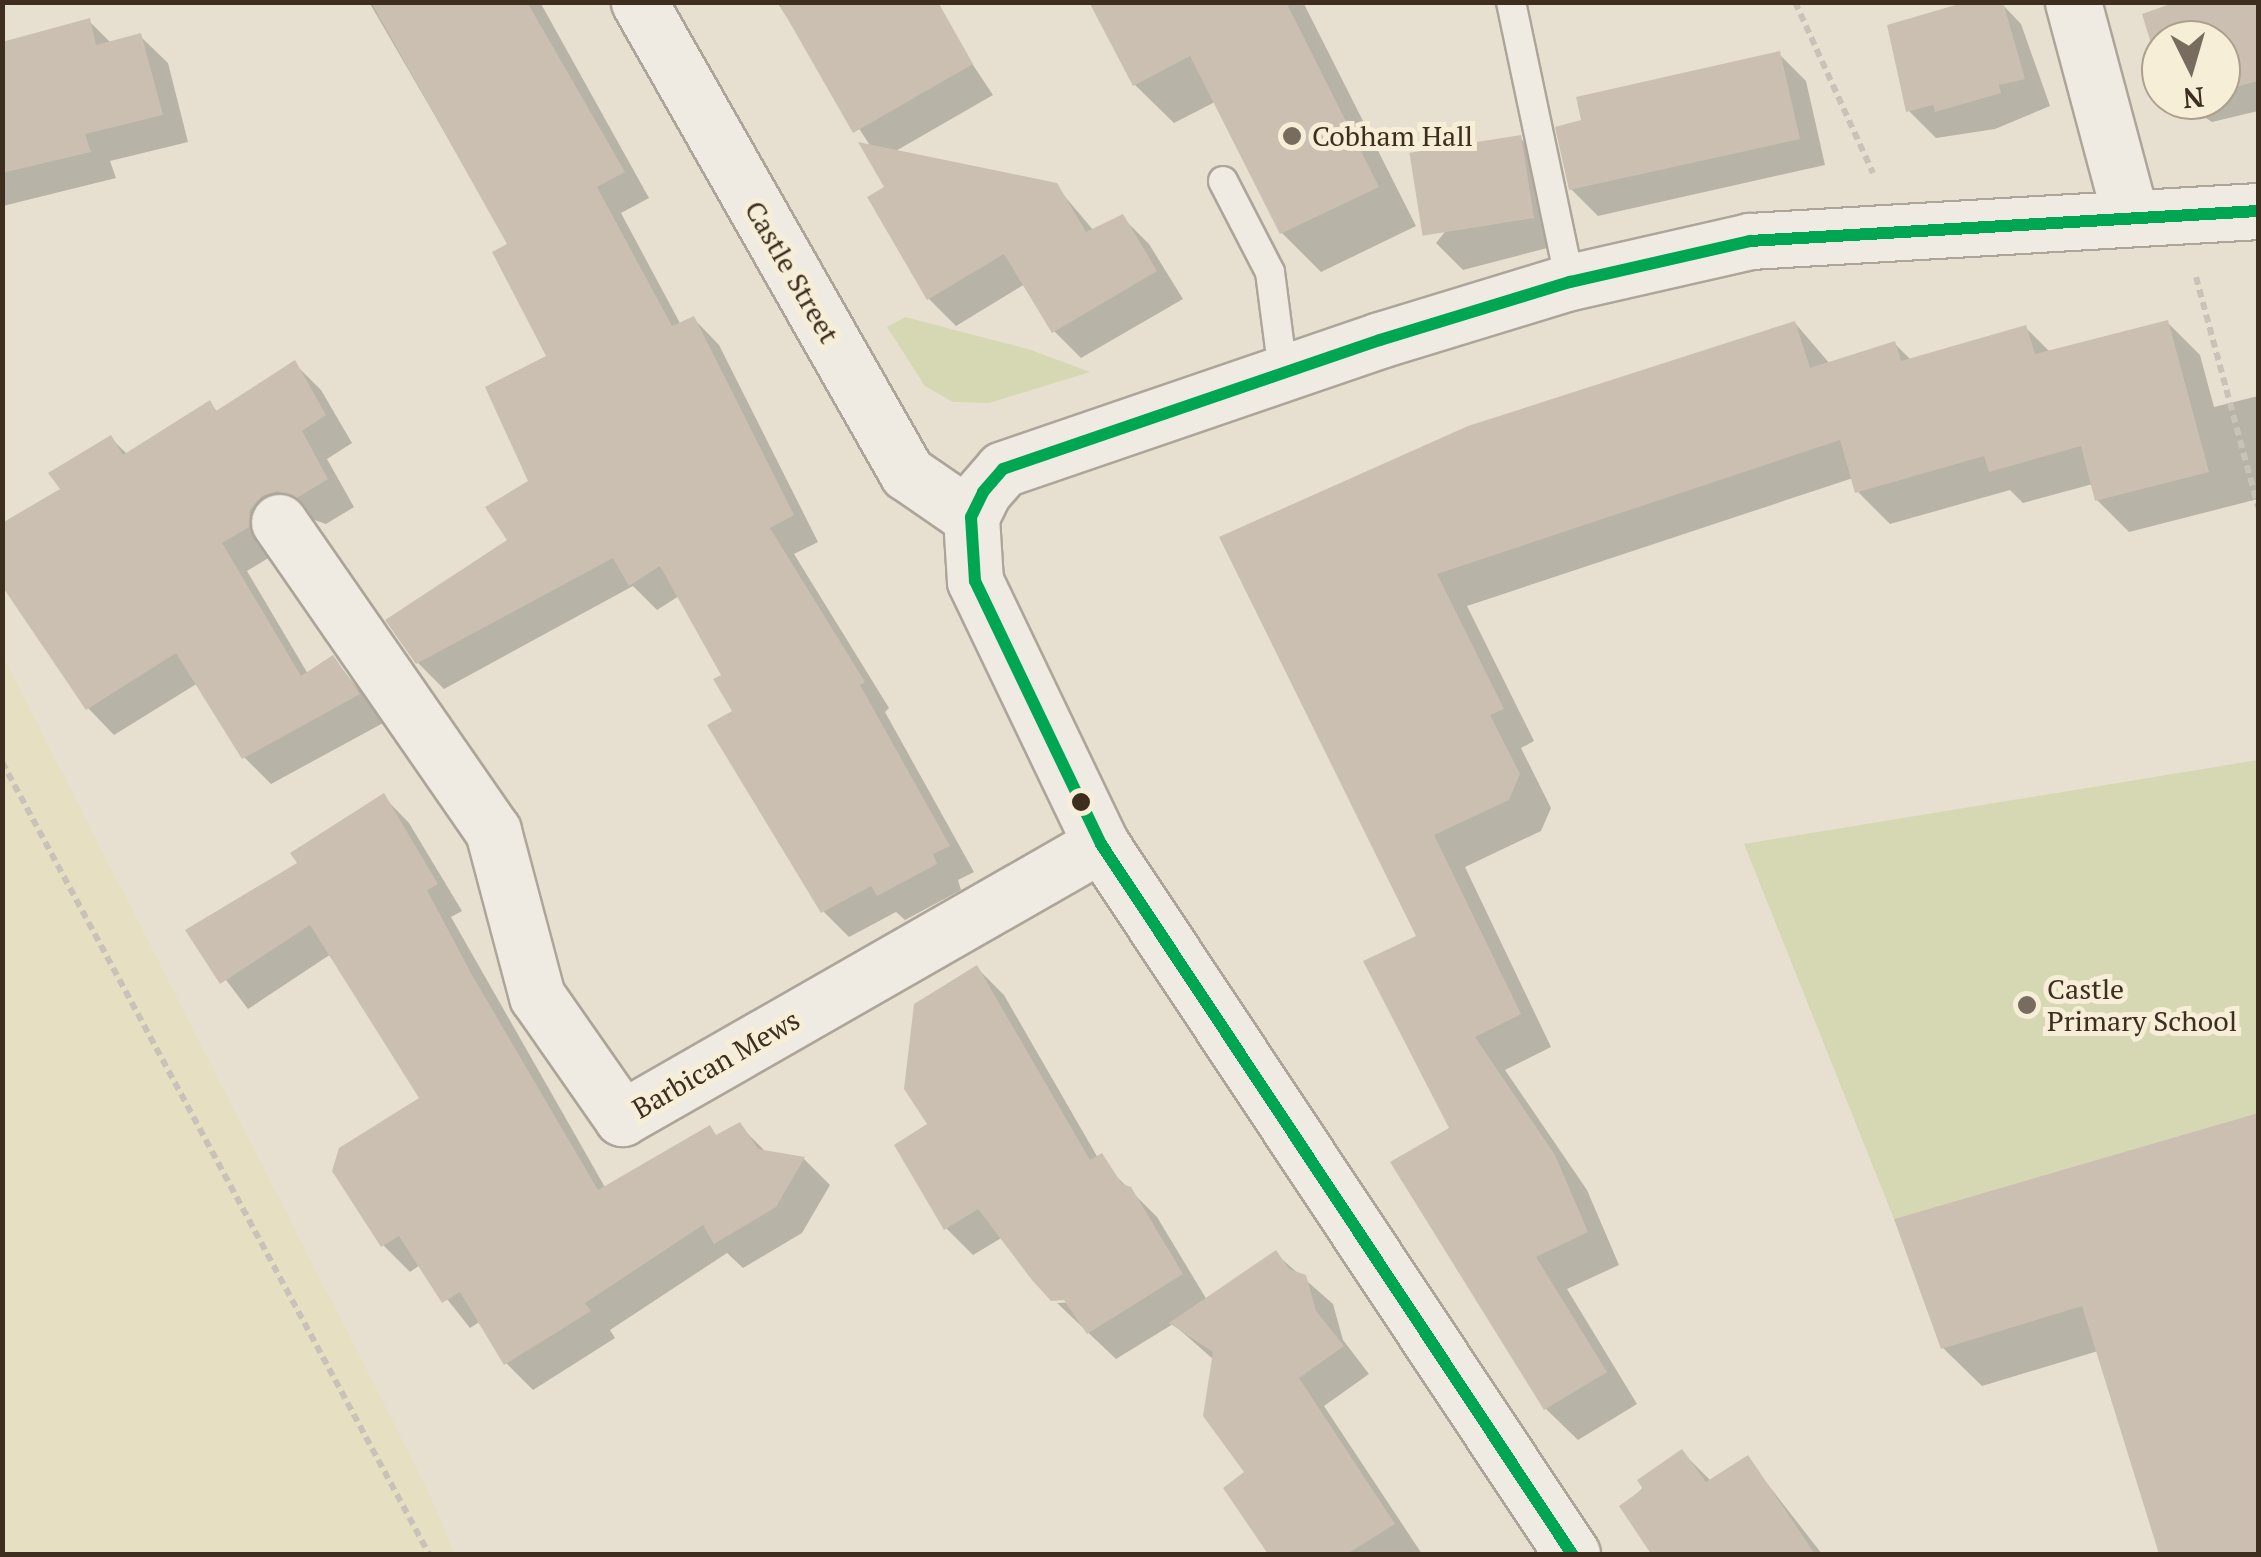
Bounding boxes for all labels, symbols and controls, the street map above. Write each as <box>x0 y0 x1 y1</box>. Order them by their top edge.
north arrow <box>2141 20 2241 120</box>
text: N <box>2181 79 2206 118</box>
place label: Cobham Hall <box>1312 119 1473 153</box>
marker: Cobham Hall <box>1281 125 1303 147</box>
street label: Castle Street <box>738 195 846 349</box>
unlabelled marker <box>1071 792 1091 812</box>
place label: Castle Primary School <box>2047 972 2237 1038</box>
marker: Castle Primary School <box>2016 994 2038 1016</box>
street label: Barbican Mews <box>627 1003 805 1125</box>

